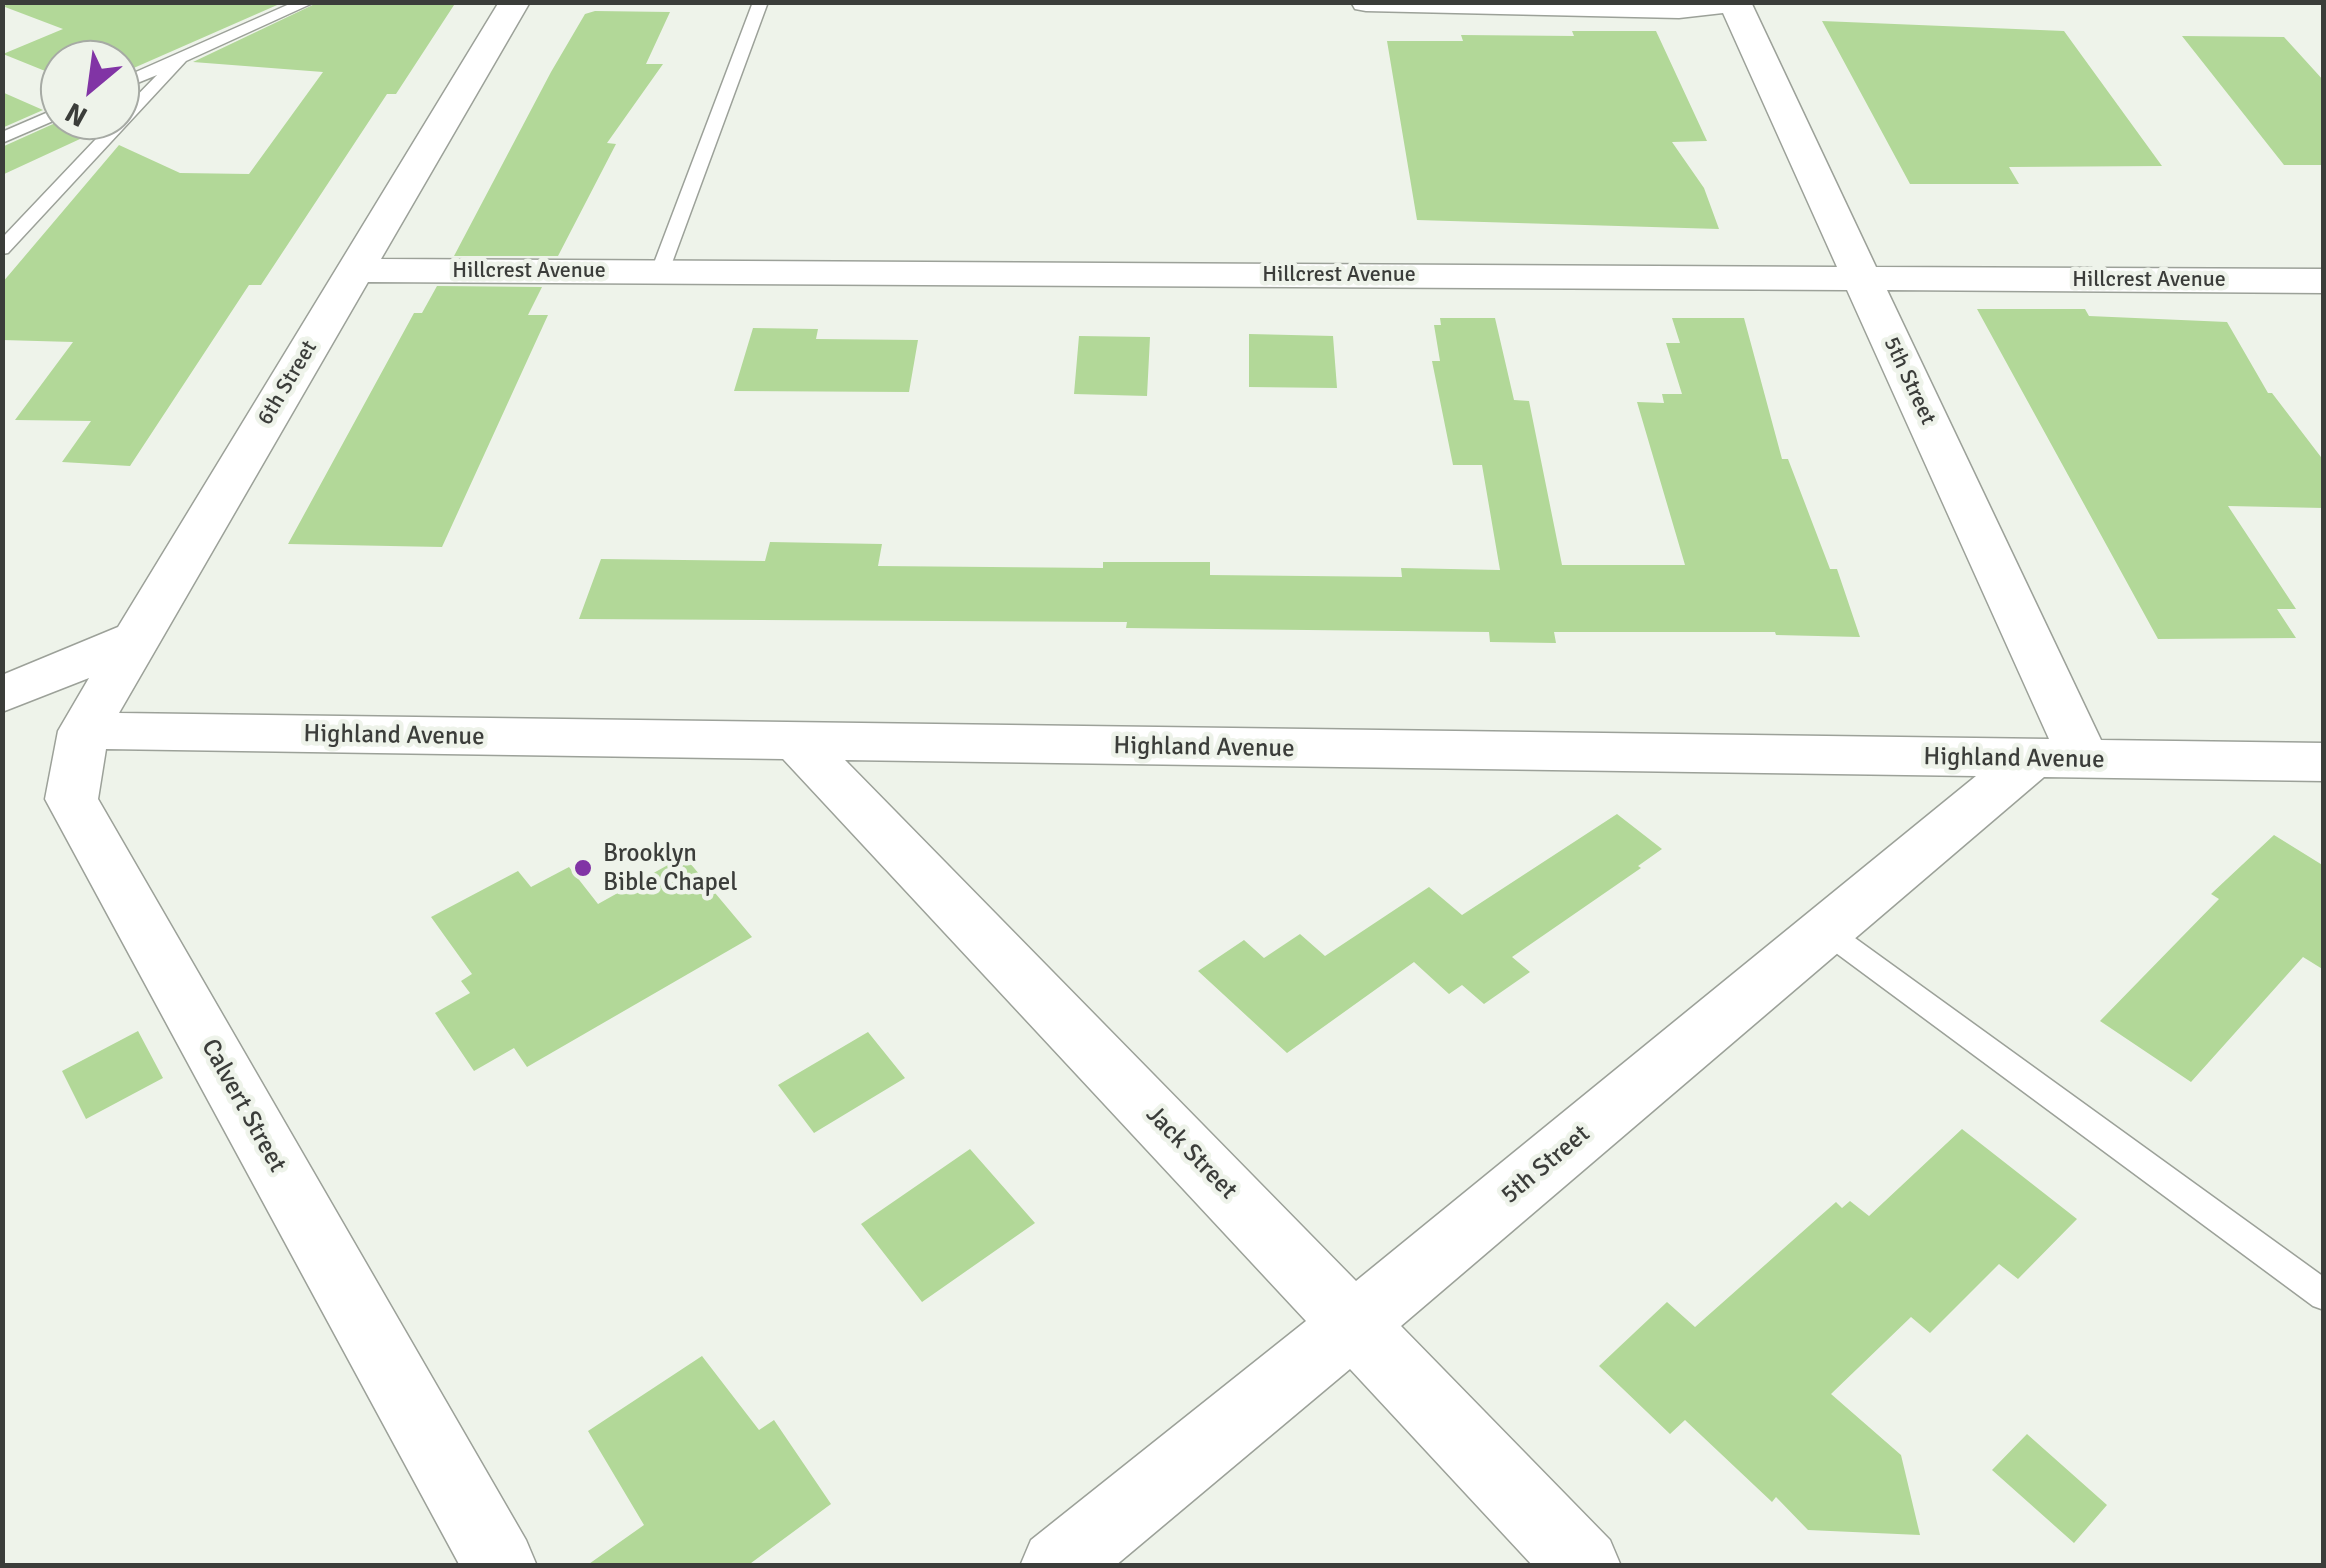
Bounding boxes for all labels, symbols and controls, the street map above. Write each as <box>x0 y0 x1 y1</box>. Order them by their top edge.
north arrow <box>40 40 140 140</box>
text: N <box>60 95 93 134</box>
street label: Hillcrest Avenue <box>452 258 606 284</box>
street label: Hillcrest Avenue <box>1262 262 1416 288</box>
street label: Hillcrest Avenue <box>2072 267 2226 293</box>
street label: 5th Street <box>1877 333 1941 429</box>
street label: 6th Street <box>253 336 323 430</box>
street label: Highland Avenue <box>303 719 485 753</box>
street label: Highland Avenue <box>1113 731 1295 765</box>
street label: Highland Avenue <box>1923 742 2105 776</box>
place label: Brooklyn Bible Chapel <box>603 839 738 898</box>
marker: Brooklyn Bible Chapel <box>572 857 594 879</box>
street label: Calvert Street <box>194 1034 292 1178</box>
street label: Jack Street <box>1139 1100 1243 1206</box>
street label: 5th Street <box>1496 1119 1596 1211</box>

